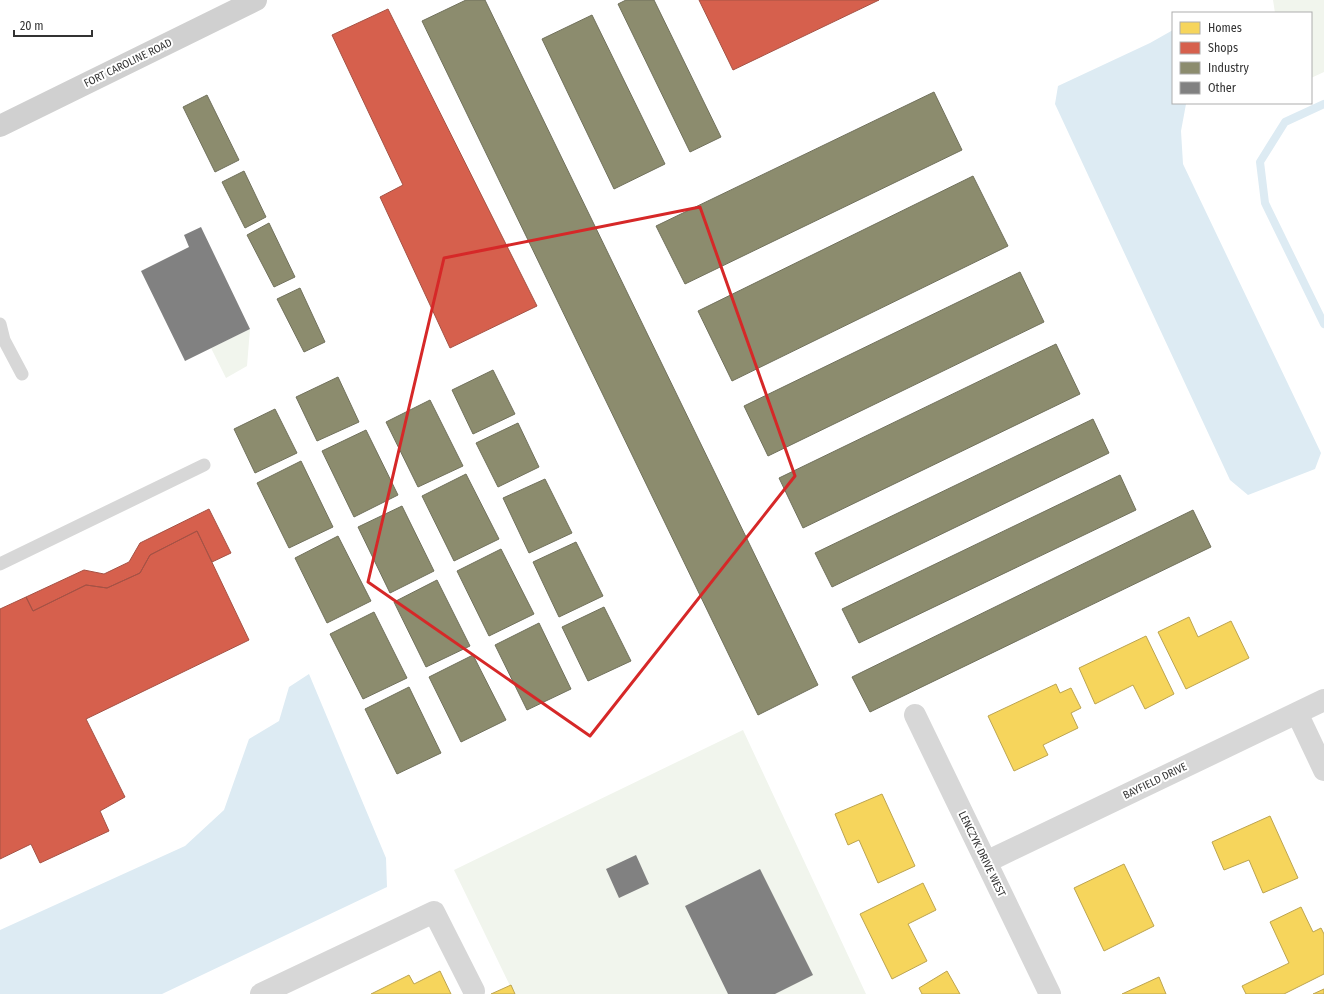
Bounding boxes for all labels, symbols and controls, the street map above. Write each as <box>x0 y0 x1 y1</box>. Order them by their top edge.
scale bar <box>14 12 92 38</box>
legend <box>1172 12 1312 104</box>
text: 20 m <box>20 19 44 33</box>
text: Homes <box>1208 21 1242 35</box>
street label: FORT CAROLINE ROAD <box>82 36 174 90</box>
text: Shops <box>1208 41 1238 55</box>
text: Industry <box>1208 61 1249 75</box>
text: Other <box>1208 81 1237 95</box>
street label: BAYFIELD DRIVE <box>1121 760 1189 802</box>
street label: LENCZYK DRIVE WEST <box>956 809 1009 900</box>

